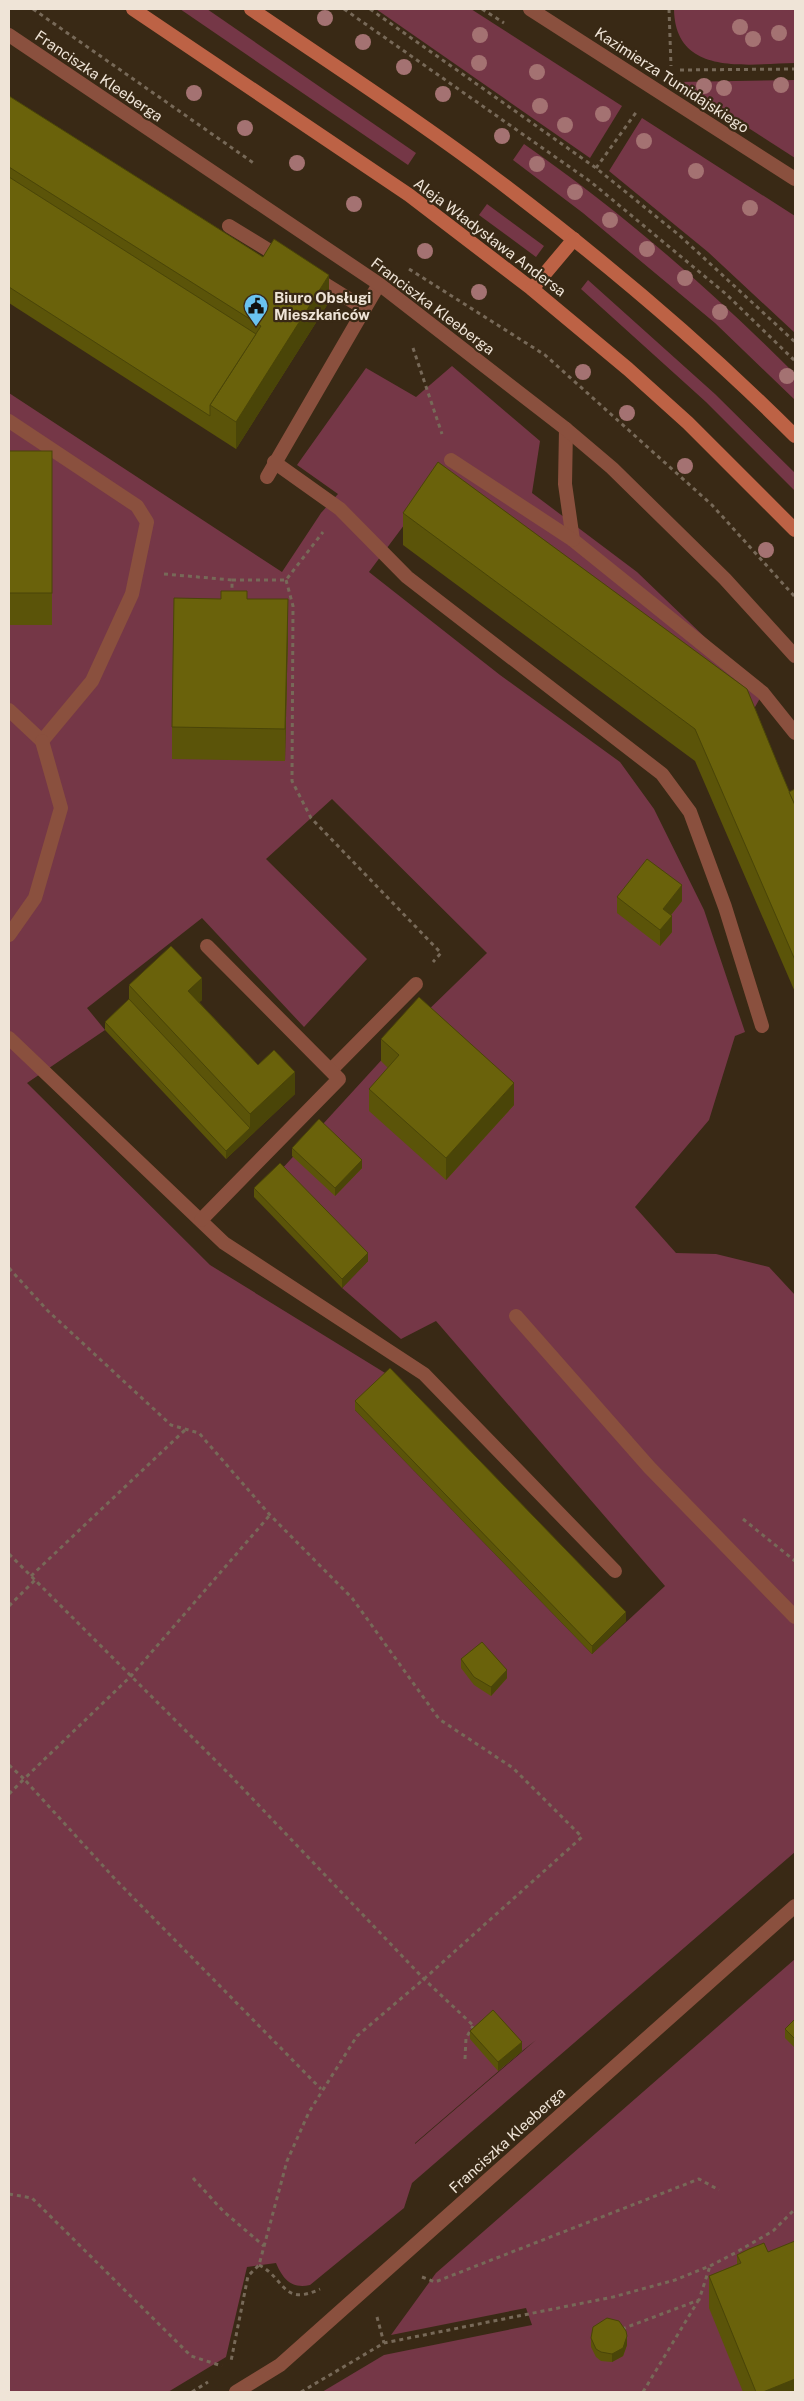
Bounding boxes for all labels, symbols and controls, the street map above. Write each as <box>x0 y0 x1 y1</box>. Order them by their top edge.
street label: Kazimierza Tumidajskiego <box>592 24 752 136</box>
street label: Franciszka Kleeberga <box>32 27 166 125</box>
street label: Aleja Władysława Andersa <box>411 174 569 300</box>
street label: Franciszka Kleeberga <box>368 254 498 358</box>
place label: Biuro Obsługi Mieszkańców <box>274 289 371 323</box>
public building icon: Biuro Obsługi Mieszkańców <box>243 293 269 327</box>
street label: Franciszka Kleeberga <box>446 2083 568 2197</box>

